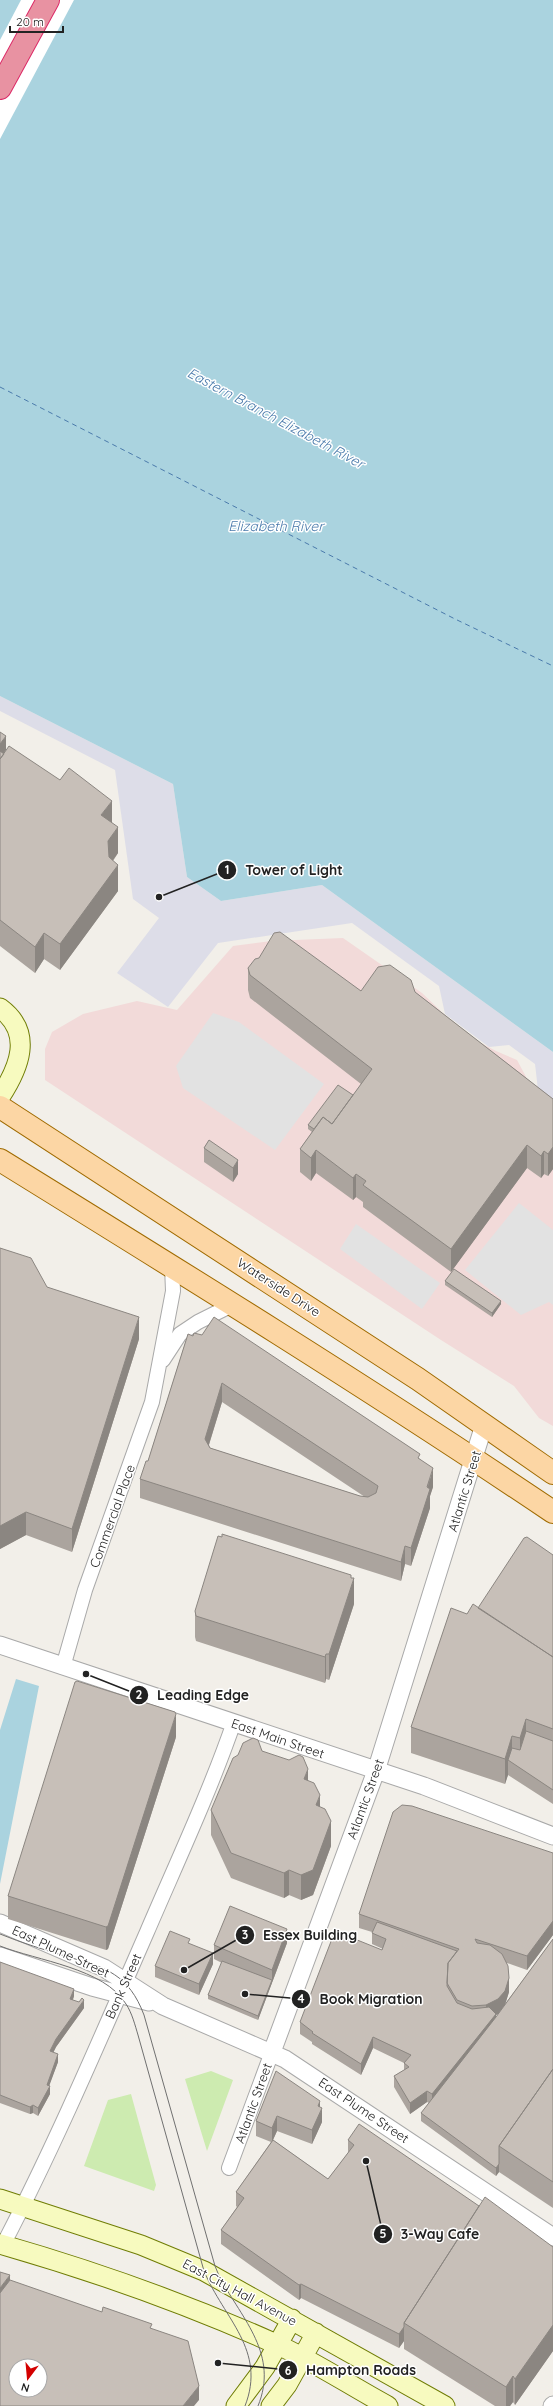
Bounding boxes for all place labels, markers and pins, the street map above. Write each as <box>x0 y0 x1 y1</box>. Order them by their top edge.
callout: Tower of Light <box>217 857 350 883</box>
callout: Leading Edge <box>129 1682 257 1708</box>
callout: Essex Building <box>235 1922 365 1948</box>
callout: Book Migration <box>291 1986 430 2012</box>
callout: 3-Way Cafe <box>373 2221 487 2247</box>
callout: Hampton Roads <box>278 2357 424 2383</box>

